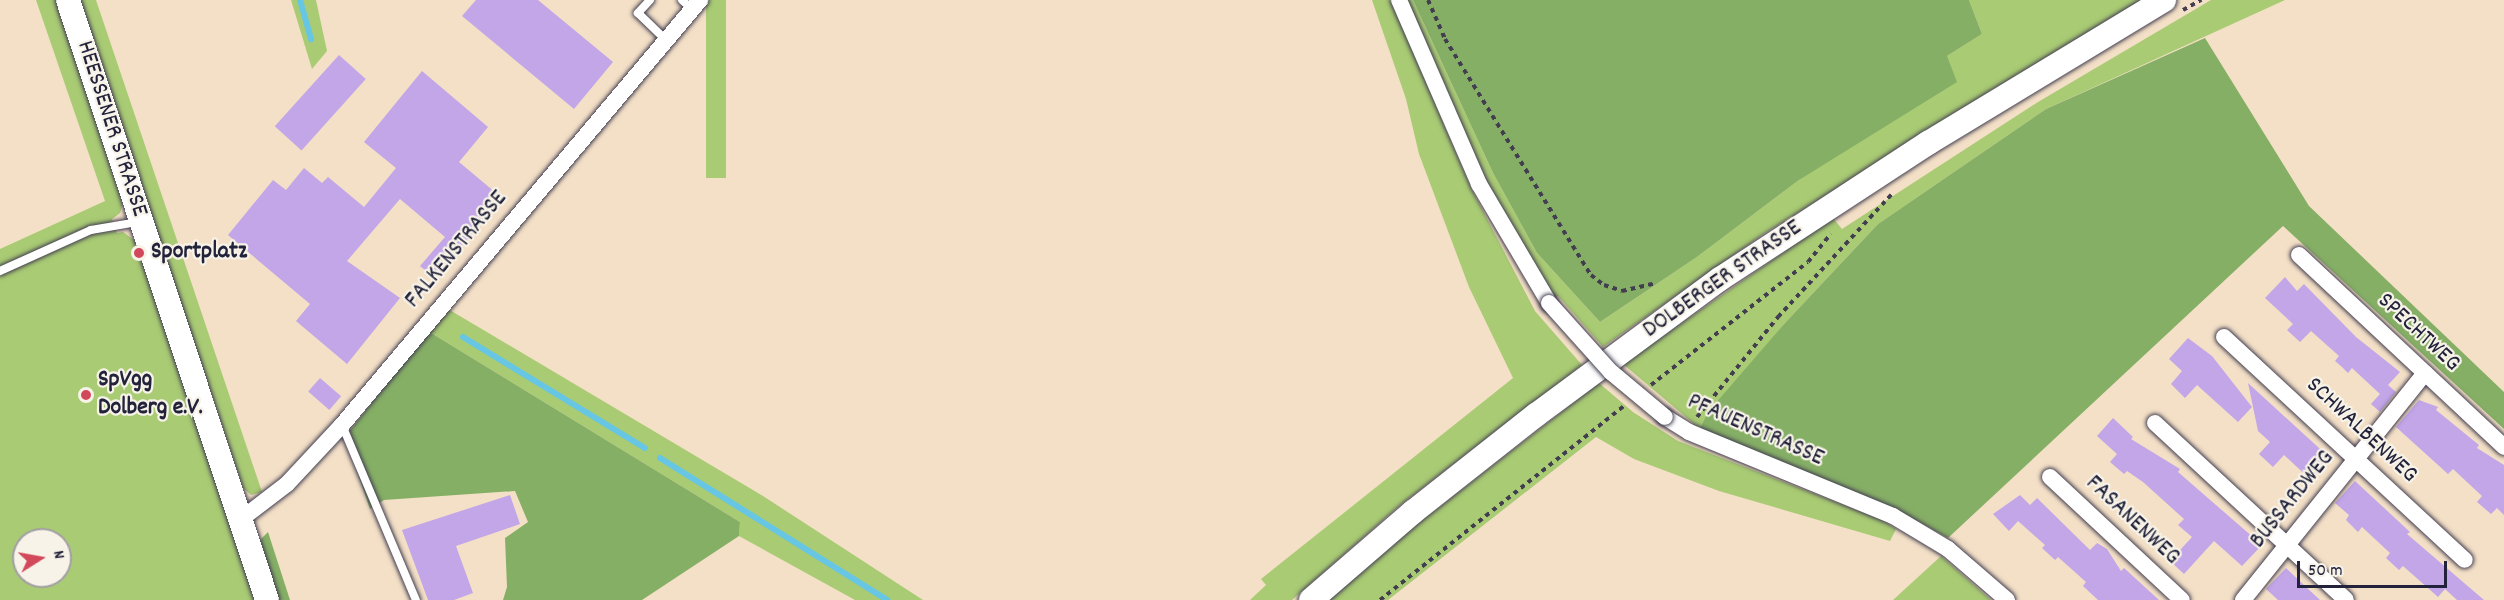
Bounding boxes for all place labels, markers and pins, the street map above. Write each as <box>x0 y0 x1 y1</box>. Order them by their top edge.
place label: Sportplatz <box>151 239 247 267</box>
marker: Sportplatz <box>132 246 146 260</box>
place label: SpVgg Dolberg e.V. <box>98 367 203 423</box>
marker: SpVgg Dolberg e.V. <box>79 388 93 402</box>

